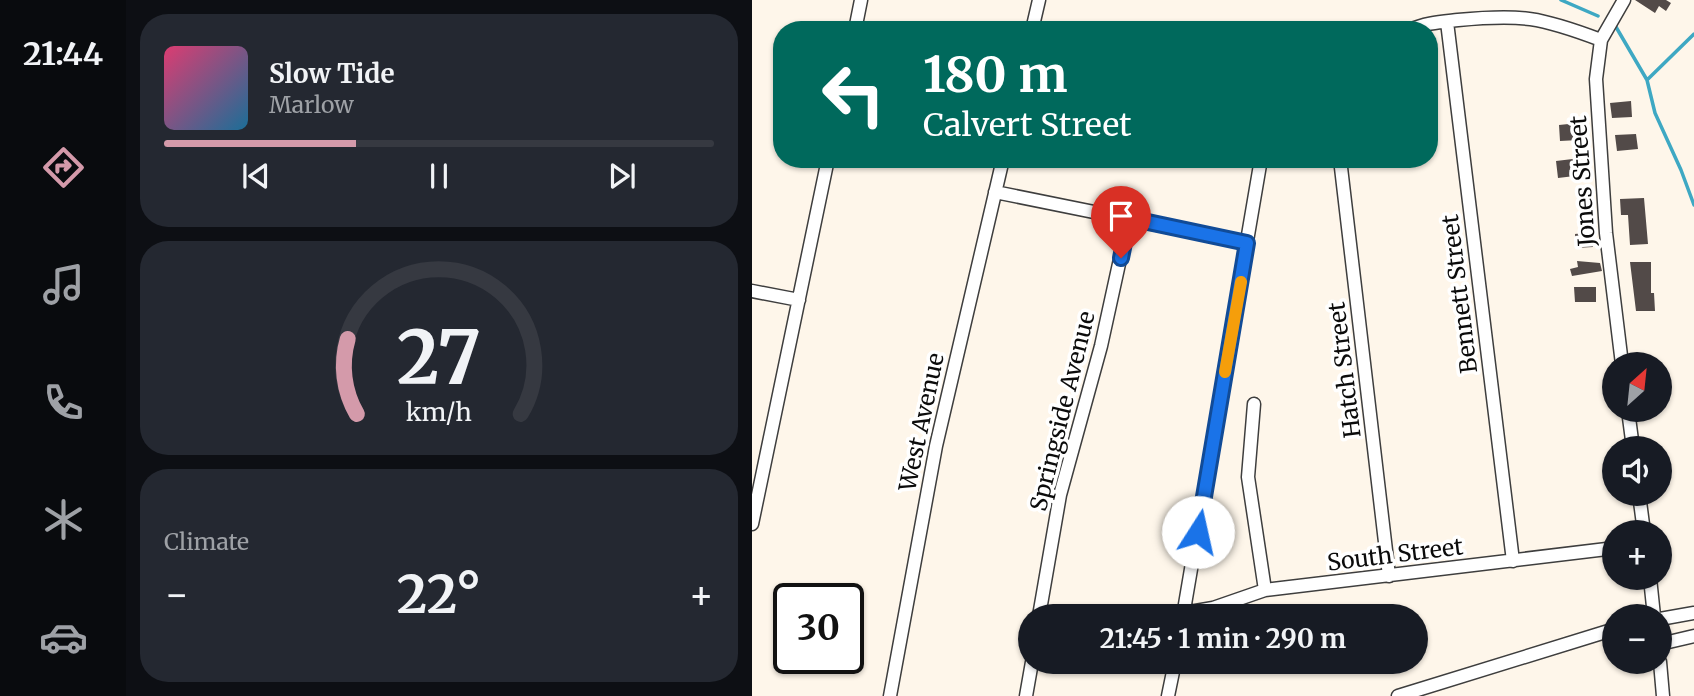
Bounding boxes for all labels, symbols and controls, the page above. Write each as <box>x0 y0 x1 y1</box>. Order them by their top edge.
text: 21:44 <box>23 34 103 74</box>
text: 180 m <box>923 44 1068 105</box>
icon: left <box>808 49 899 140</box>
text: Slow Tide <box>269 57 395 90</box>
text: Marlow <box>269 90 354 119</box>
text: Calvert Street <box>923 105 1132 145</box>
street label: Jones Street <box>1563 114 1601 248</box>
icon: directions <box>39 143 88 192</box>
icon: previous <box>237 157 275 195</box>
icon: pause <box>420 157 458 195</box>
icon: next <box>603 157 641 195</box>
pin <box>1091 186 1151 258</box>
icon: arrive <box>1102 197 1140 235</box>
street label: Bennett Street <box>1435 213 1483 375</box>
icon: music <box>39 260 88 309</box>
street label: Hatch Street <box>1321 300 1367 440</box>
street label: Springside Avenue <box>1023 308 1101 514</box>
text: 27 <box>397 312 481 404</box>
street label: West Avenue <box>892 350 950 495</box>
north arrow <box>1602 352 1672 422</box>
map controls <box>1602 352 1672 674</box>
icon: phone <box>39 378 88 427</box>
text: km/h <box>406 396 472 428</box>
button: sound <box>1602 436 1672 506</box>
icon: climate <box>39 495 88 544</box>
position arrow <box>1161 495 1235 569</box>
button: + <box>1602 520 1672 590</box>
text: Climate <box>164 527 249 556</box>
street label: South Street <box>1325 531 1465 577</box>
text: 22° <box>397 562 481 627</box>
text: − <box>164 571 189 618</box>
text: + <box>689 571 714 618</box>
speed limit sign: 30 <box>773 583 864 674</box>
button: − <box>1602 604 1672 674</box>
icon: car <box>39 613 88 662</box>
text: 21:45 · 1 min · 290 m <box>1100 622 1346 655</box>

